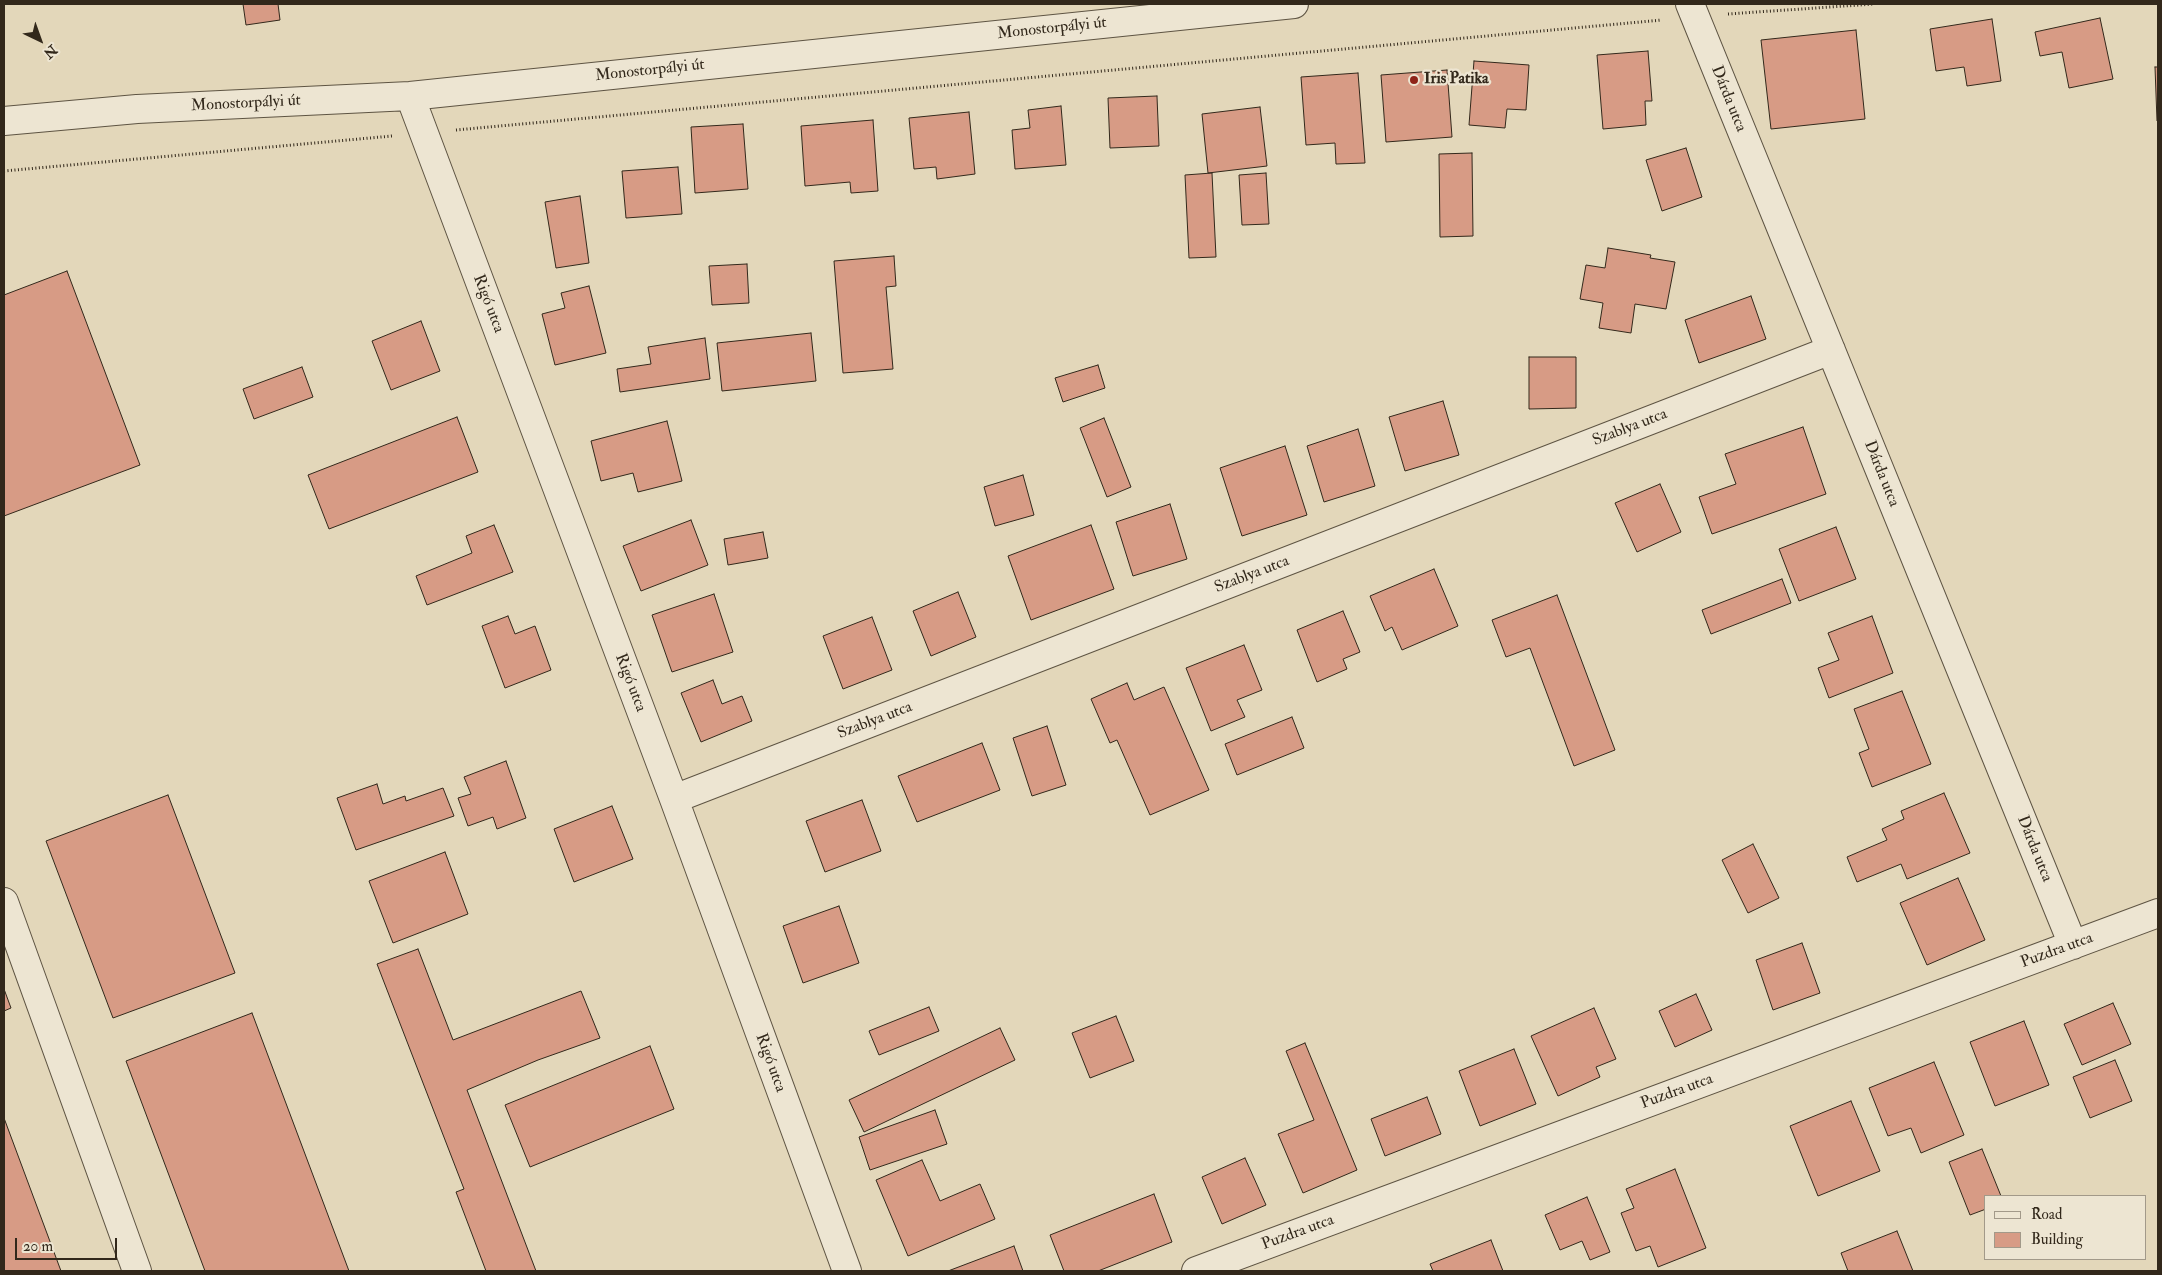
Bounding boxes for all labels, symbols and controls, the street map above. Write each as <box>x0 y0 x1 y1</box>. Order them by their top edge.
street label: Monostorpályi út <box>996 14 1108 44</box>
north arrow <box>15 15 65 65</box>
text: N <box>40 41 61 62</box>
street label: Monostorpályi út <box>594 56 706 86</box>
street label: Dárda utca <box>1706 63 1750 135</box>
place label: Iris Patika <box>1424 70 1489 90</box>
marker: Iris Patika <box>1408 74 1420 86</box>
street label: Monostorpályi út <box>191 92 301 116</box>
street label: Rigó utca <box>468 272 508 336</box>
street label: Szablya utca <box>1590 405 1670 451</box>
street label: Dárda utca <box>1859 438 1903 510</box>
street label: Szablya utca <box>1212 552 1292 598</box>
street label: Rigó utca <box>610 651 650 715</box>
street label: Szablya utca <box>835 698 915 744</box>
street label: Dárda utca <box>2012 813 2056 885</box>
street label: Puzdra utca <box>2018 929 2096 973</box>
street label: Rigó utca <box>751 1031 789 1095</box>
street label: Puzdra utca <box>1638 1070 1716 1114</box>
legend <box>1984 1195 2147 1260</box>
text: Road <box>2031 1205 2062 1224</box>
street label: Puzdra utca <box>1259 1211 1337 1255</box>
scale bar <box>18 1228 120 1260</box>
text: Building <box>2031 1230 2083 1249</box>
text: 20 m <box>23 1237 53 1256</box>

